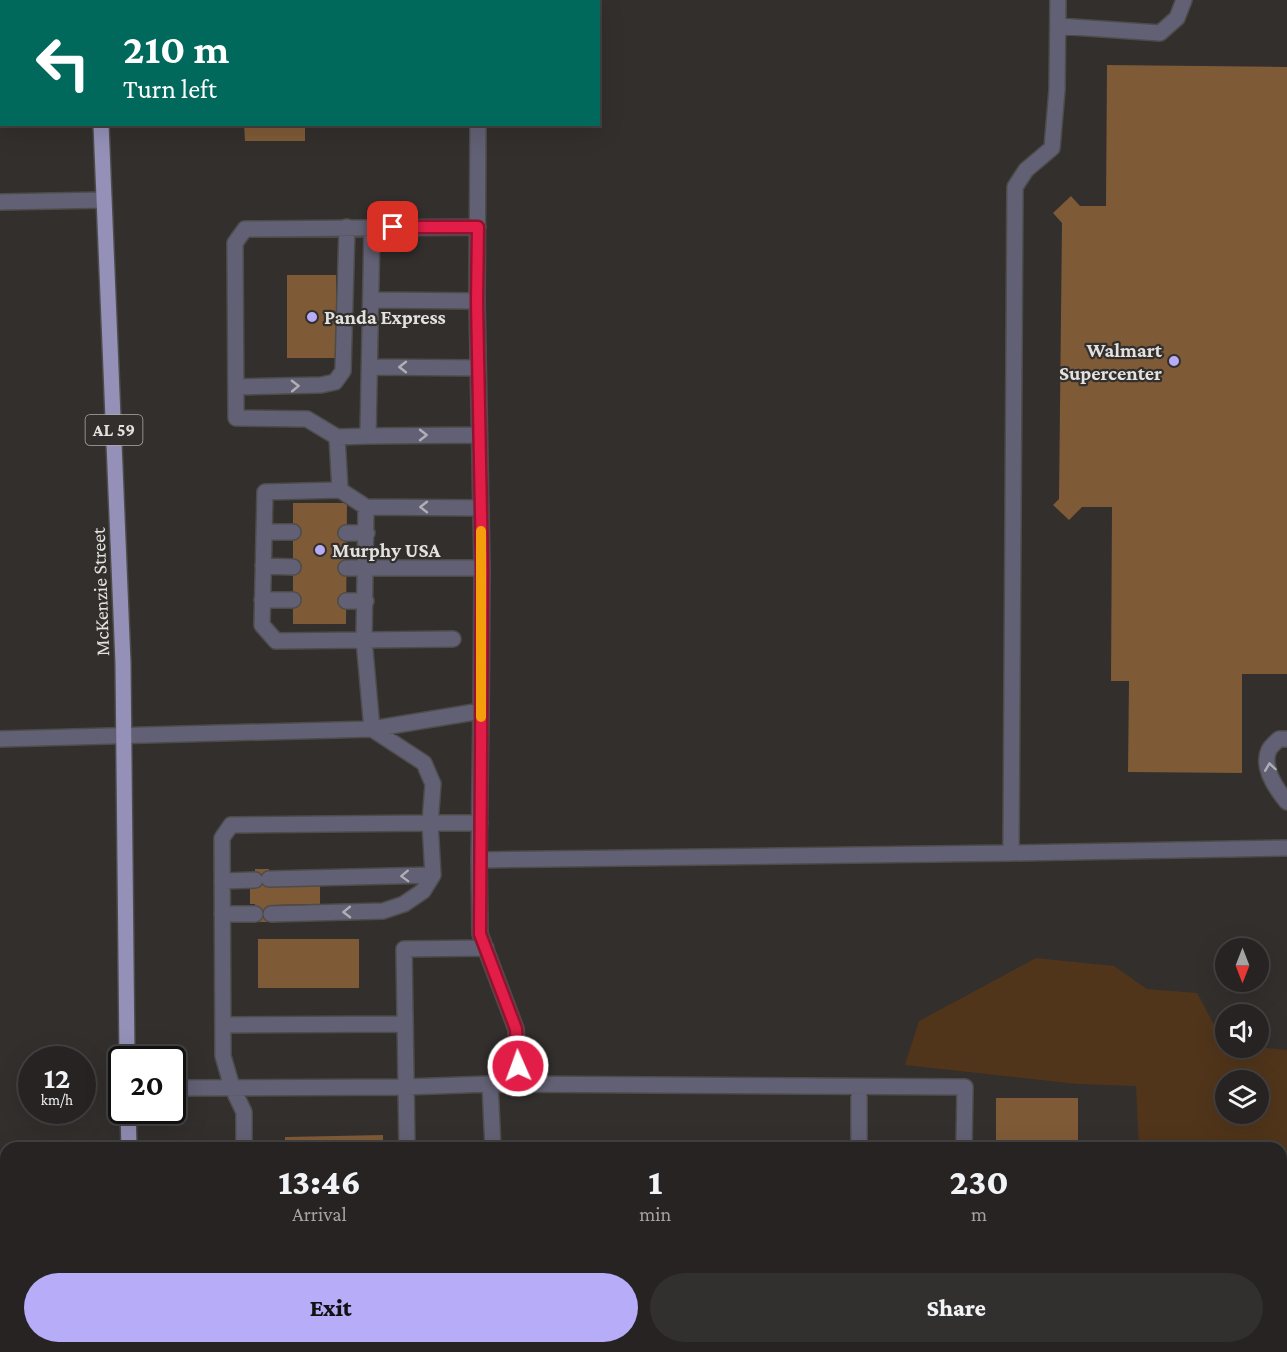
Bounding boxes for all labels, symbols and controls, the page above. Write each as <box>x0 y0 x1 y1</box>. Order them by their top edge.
icon: left <box>24 24 102 102</box>
text: 210 m <box>123 25 229 72</box>
text: Turn left <box>123 74 217 104</box>
pin <box>367 201 418 252</box>
icon: arrive <box>376 210 409 243</box>
place label: Panda Express <box>324 306 446 328</box>
marker: Panda Express <box>305 310 319 324</box>
place label: Walmart Supercenter <box>1059 339 1163 384</box>
marker: Walmart Supercenter <box>1167 354 1181 368</box>
one-way arrow <box>398 361 407 373</box>
one-way arrow <box>290 379 299 392</box>
road number: AL 59 <box>86 415 142 445</box>
one-way arrow <box>419 429 428 441</box>
one-way arrow <box>419 501 428 514</box>
street label: McKenzie Street <box>87 527 113 657</box>
place label: Murphy USA <box>332 539 441 561</box>
marker: Murphy USA <box>313 543 327 557</box>
one-way arrow <box>1264 762 1276 772</box>
one-way arrow <box>401 869 410 882</box>
one-way arrow <box>343 906 352 918</box>
north arrow <box>1215 938 1269 992</box>
map controls <box>1215 938 1269 1124</box>
button: sound <box>1215 1004 1269 1058</box>
position arrow <box>486 1034 550 1098</box>
speed limit sign: 20 <box>108 1046 186 1124</box>
text: 12 <box>44 1061 70 1094</box>
button: layers <box>1215 1070 1269 1124</box>
text: km/h <box>41 1092 73 1108</box>
text: 13:46 <box>278 1162 361 1202</box>
text: 1 <box>648 1162 662 1202</box>
text: 230 <box>950 1162 1009 1202</box>
text: Arrival <box>292 1203 347 1225</box>
text: min <box>639 1203 671 1225</box>
text: m <box>971 1203 987 1225</box>
button: Exit <box>24 1273 638 1342</box>
button: Share <box>650 1273 1263 1342</box>

